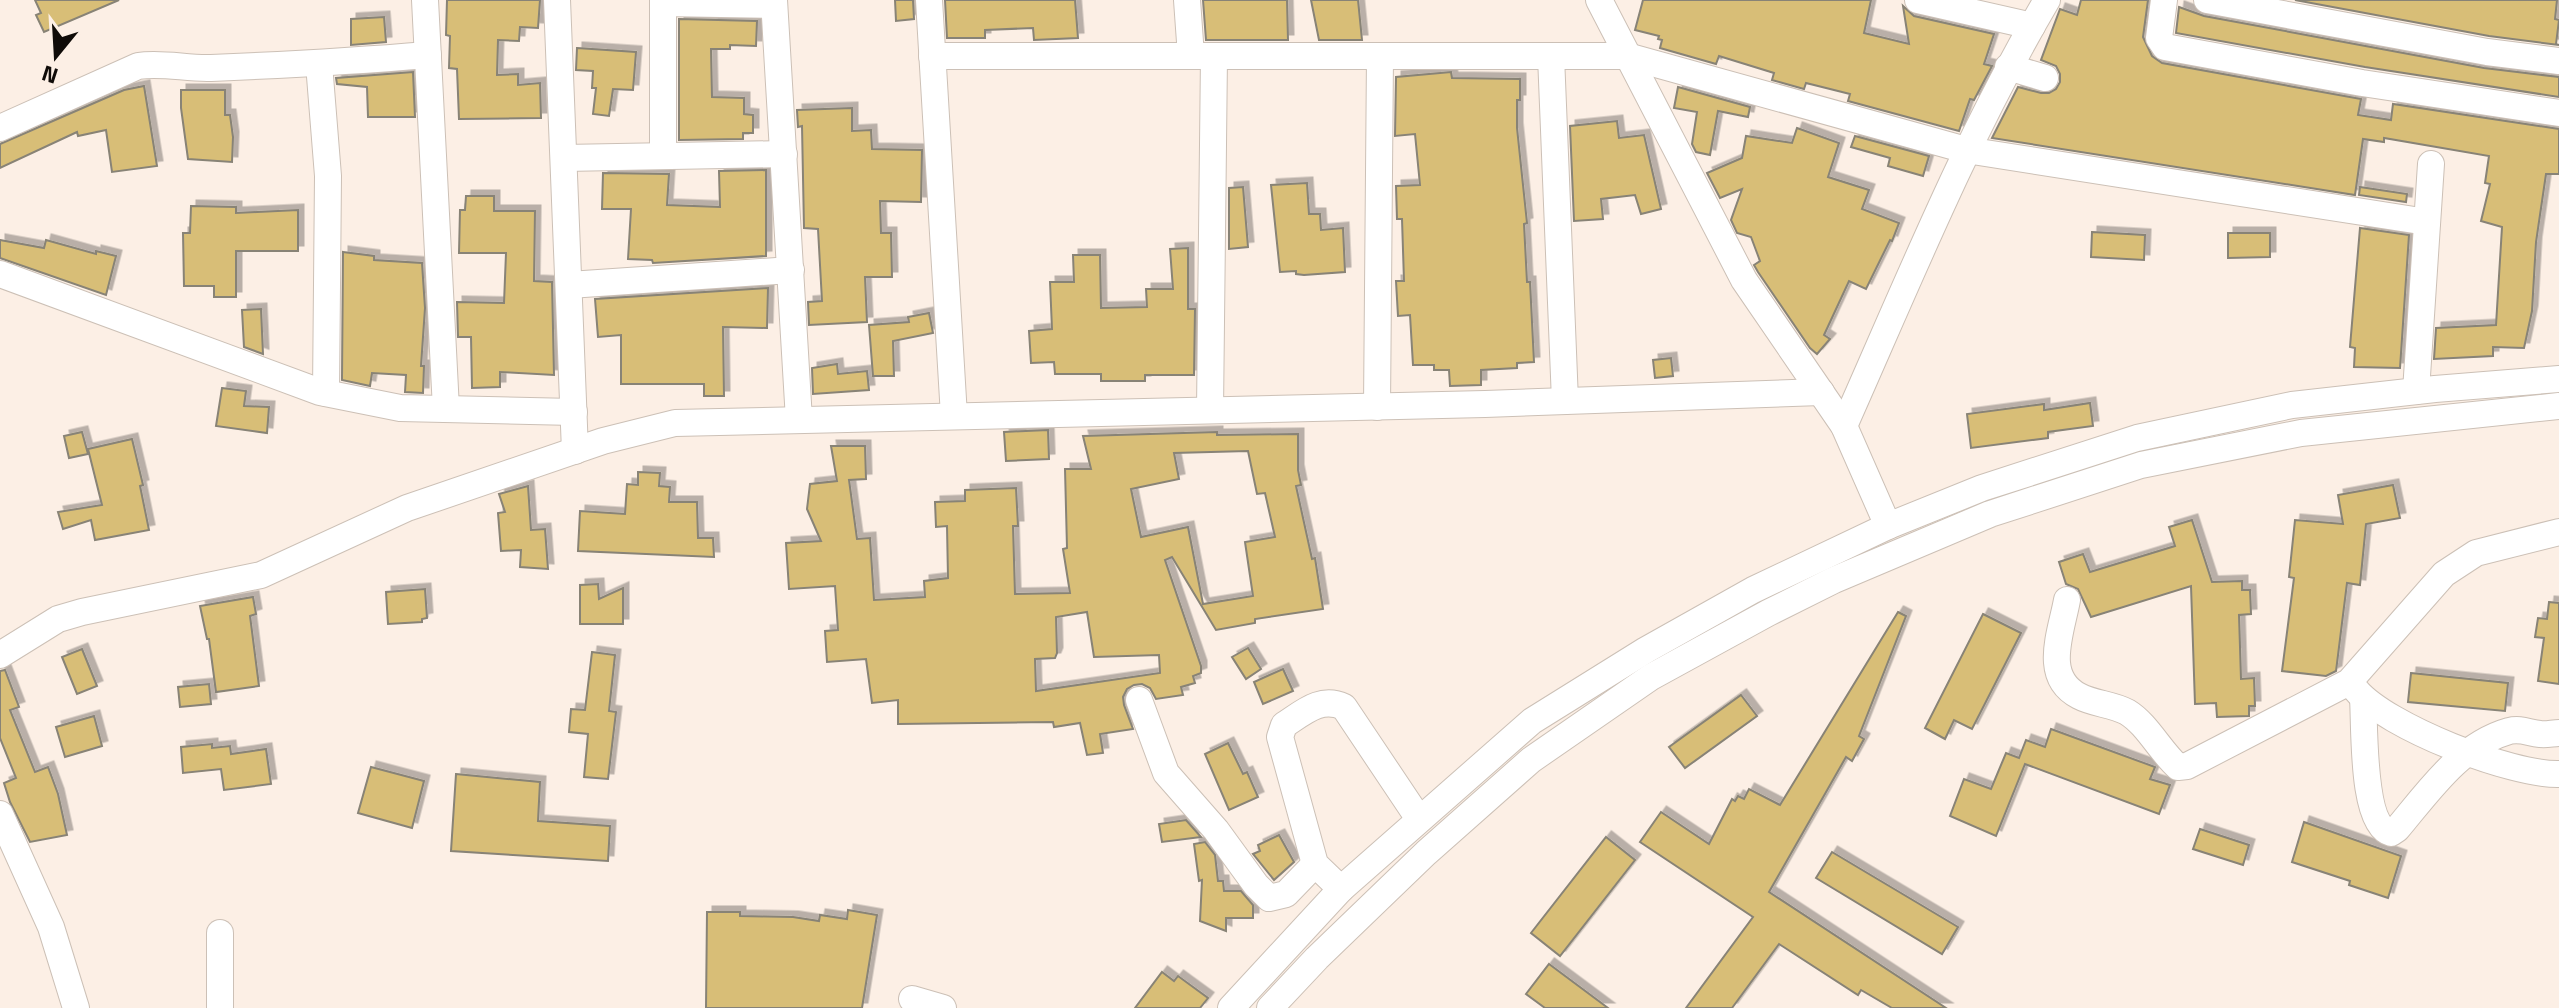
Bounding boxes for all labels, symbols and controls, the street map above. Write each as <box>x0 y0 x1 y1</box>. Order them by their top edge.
north arrow <box>16 16 96 96</box>
text: N <box>37 56 62 94</box>

